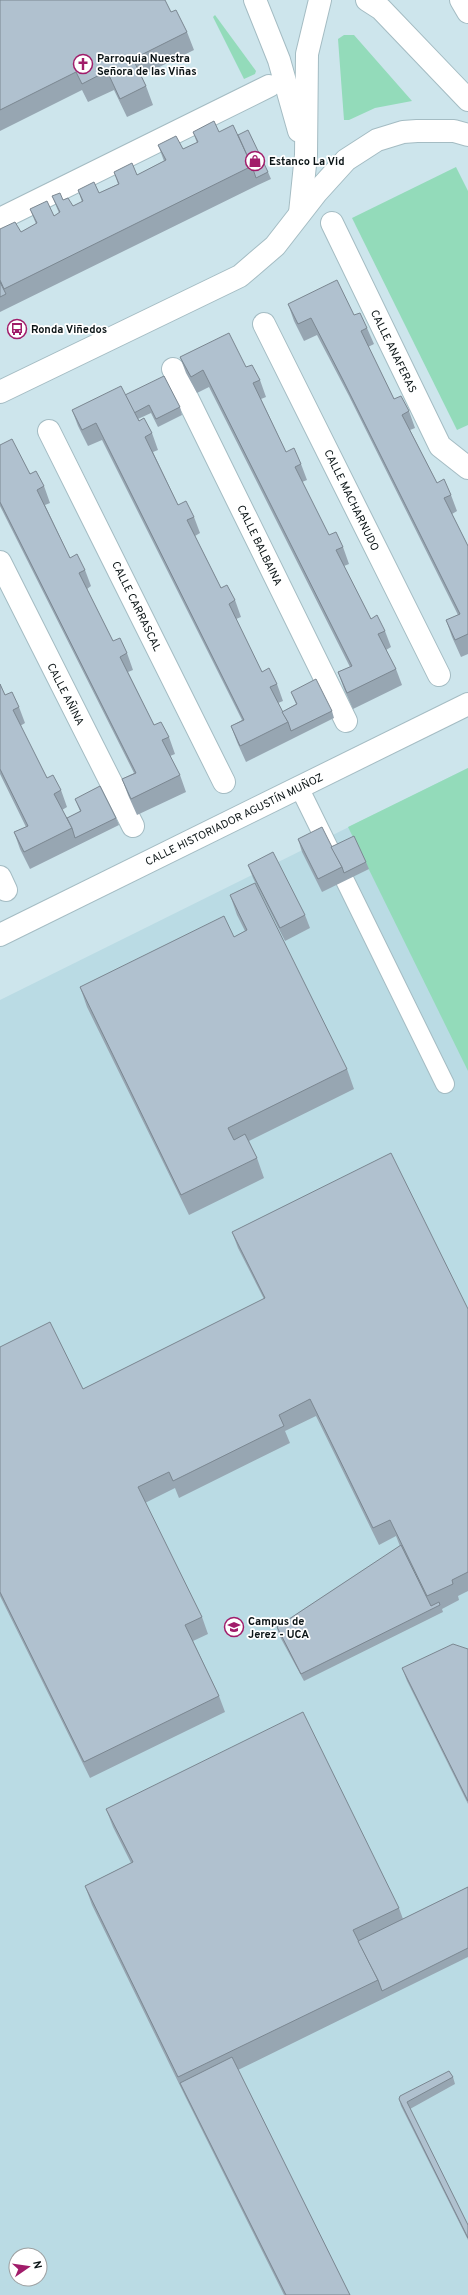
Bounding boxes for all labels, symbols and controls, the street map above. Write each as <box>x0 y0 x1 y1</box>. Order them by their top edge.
place label: Parroquia Nuestra Señora de las Viñas <box>97 52 197 79</box>
church icon: Parroquia Nuestra Señora de las Viñas <box>72 53 94 75</box>
shop icon: Estanco La Vid <box>244 150 266 172</box>
place label: Estanco La Vid <box>269 155 344 169</box>
street label: CALLE ANAFERAS <box>367 308 419 395</box>
bus stop icon: Ronda Viñedos <box>6 318 28 340</box>
place label: Ronda Viñedos <box>31 323 107 337</box>
street label: CALLE MACHARNUDO <box>320 447 382 553</box>
street label: CALLE BALBAINA <box>233 503 285 588</box>
street label: CALLE CARRASCAL <box>108 559 164 654</box>
street label: CALLE AÑINA <box>43 661 87 728</box>
street label: CALLE HISTORIADOR AGUSTÍN MUÑOZ <box>143 770 326 869</box>
place label: Campus de Jerez - UCA <box>248 1615 309 1642</box>
school or university icon: Campus de Jerez - UCA <box>223 1616 245 1638</box>
north arrow <box>8 2247 48 2287</box>
text: N <box>29 2260 44 2270</box>

